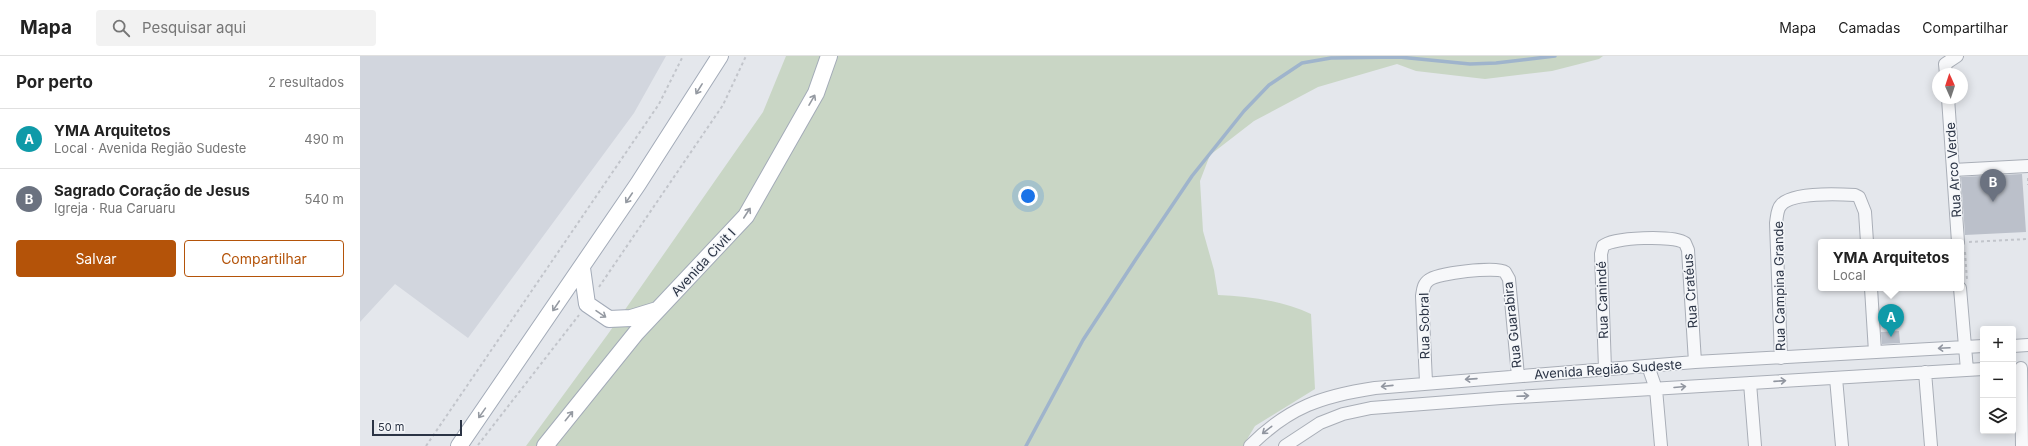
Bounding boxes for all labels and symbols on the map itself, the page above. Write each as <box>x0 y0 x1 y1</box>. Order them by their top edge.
north arrow <box>1932 68 1968 104</box>
one-way arrow <box>695 83 703 94</box>
one-way arrow <box>809 94 817 106</box>
street label: Rua Arco Verde <box>1942 122 1964 218</box>
pin: B <box>1980 169 2006 202</box>
your location <box>1018 186 1038 206</box>
one-way arrow <box>625 193 633 204</box>
one-way arrow <box>743 207 751 218</box>
street label: Rua Campina Grande <box>1770 221 1788 351</box>
street label: Avenida Civit I <box>667 225 739 299</box>
street label: Rua Cratéus <box>1679 253 1701 329</box>
street label: Rua Canindé <box>1593 261 1611 339</box>
street label: Rua Guarabira <box>1499 281 1525 369</box>
street label: Rua Sobral <box>1415 293 1433 359</box>
one-way arrow <box>552 300 560 311</box>
pin: A <box>1878 304 1904 337</box>
one-way arrow <box>595 310 606 318</box>
one-way arrow <box>1938 344 1951 351</box>
street label: Avenida Região Sudeste <box>1534 356 1682 382</box>
one-way arrow <box>1465 375 1478 383</box>
one-way arrow <box>1773 378 1786 385</box>
one-way arrow <box>1381 383 1394 390</box>
one-way arrow <box>1673 383 1686 391</box>
one-way arrow <box>1516 393 1529 400</box>
one-way arrow <box>478 407 486 418</box>
one-way arrow <box>565 410 574 421</box>
scale bar <box>372 418 462 437</box>
one-way arrow <box>1261 426 1272 434</box>

